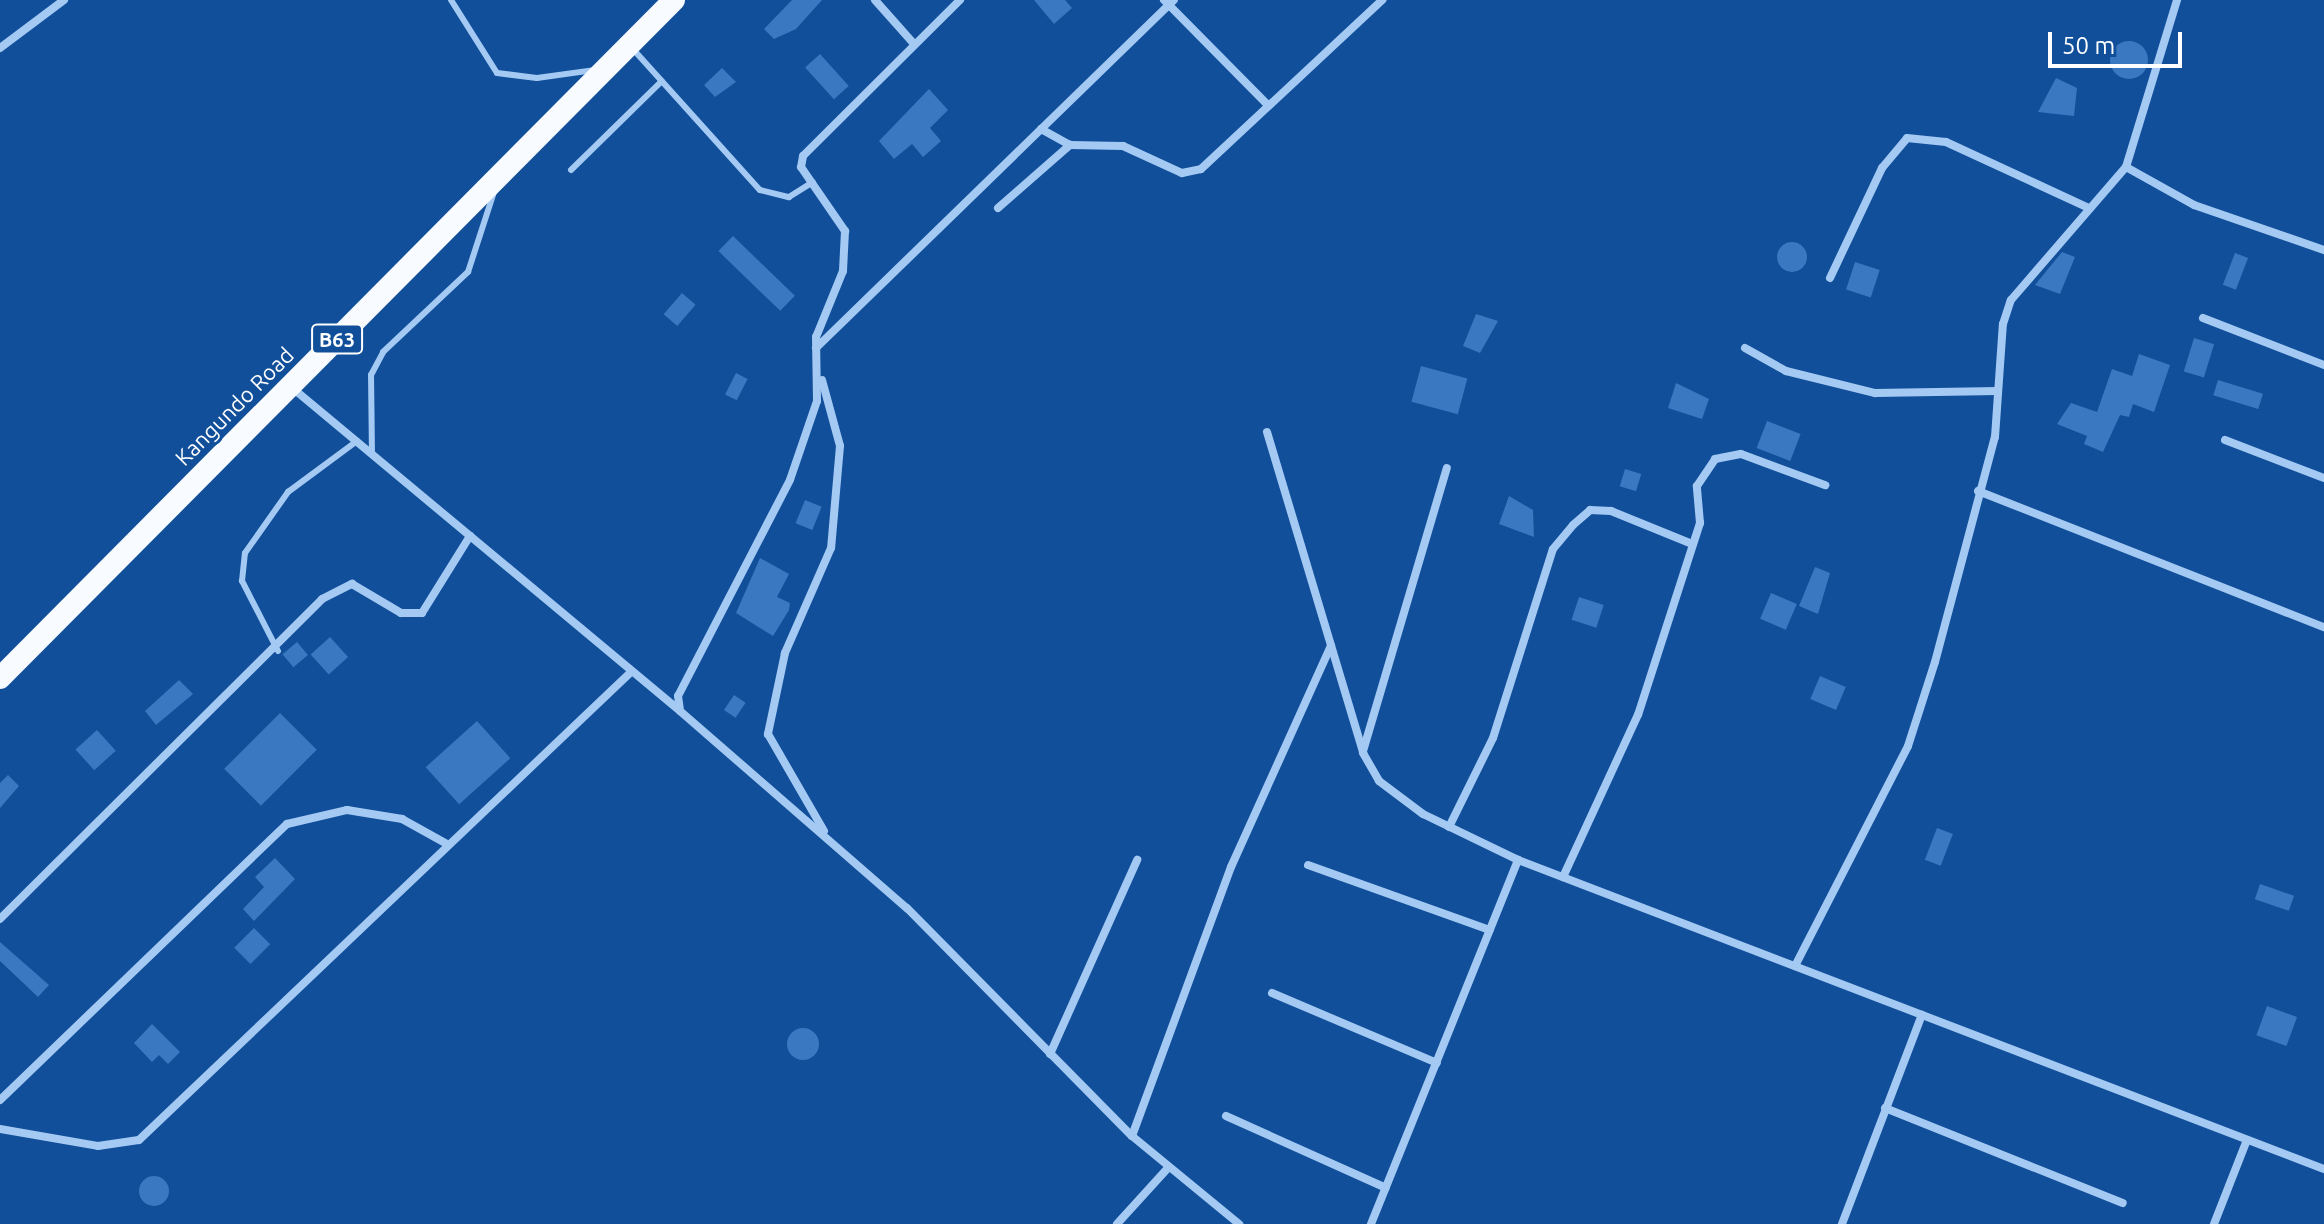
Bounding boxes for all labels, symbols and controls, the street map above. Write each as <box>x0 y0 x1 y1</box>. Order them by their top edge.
scale bar <box>2052 16 2186 66</box>
text: 50 m <box>2062 32 2115 59</box>
road number: B63 <box>311 323 363 355</box>
street label: Kangundo Road <box>169 341 299 471</box>

